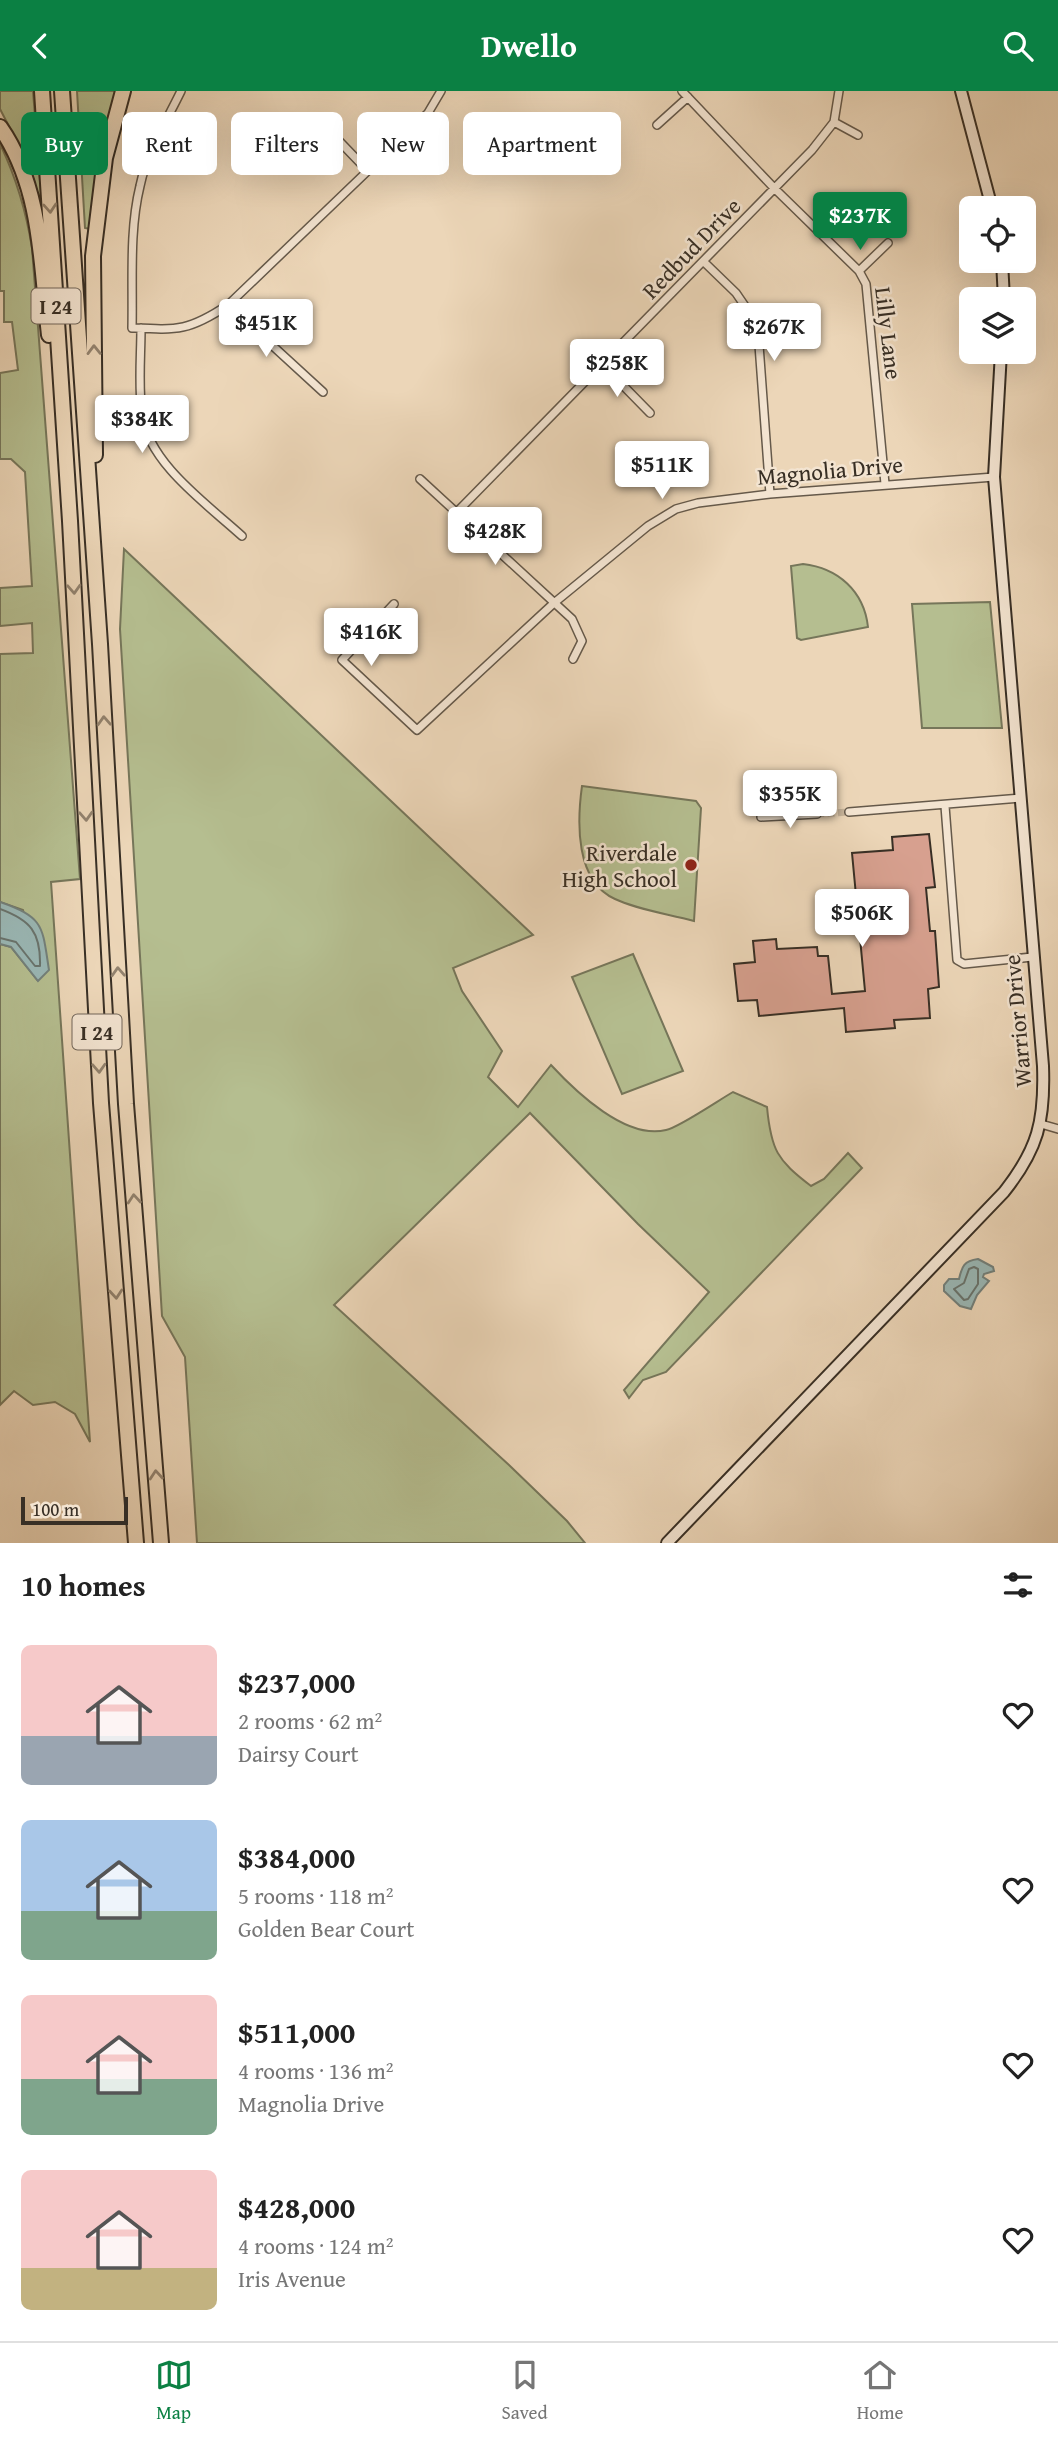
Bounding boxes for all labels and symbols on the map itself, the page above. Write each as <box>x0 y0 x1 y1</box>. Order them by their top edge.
street label: Redbud Drive <box>634 190 748 306</box>
pin: $237K <box>811 193 909 252</box>
one-way arrow <box>42 203 57 214</box>
street label: Lilly Lane <box>867 285 911 381</box>
road number: I 24 <box>32 289 80 323</box>
pin: $451K <box>217 299 315 359</box>
pin: $267K <box>725 303 823 363</box>
pin: $258K <box>568 339 666 399</box>
one-way arrow <box>86 344 102 355</box>
pin: $384K <box>93 395 191 455</box>
pin: $511K <box>613 441 711 501</box>
street label: Magnolia Drive <box>756 447 904 493</box>
pin: $428K <box>446 507 544 567</box>
one-way arrow <box>66 584 81 595</box>
pin: $416K <box>322 609 420 668</box>
one-way arrow <box>97 715 112 726</box>
pin: $355K <box>741 771 839 830</box>
one-way arrow <box>78 811 93 822</box>
place label: Riverdale High School <box>562 836 677 895</box>
marker: Riverdale High School <box>683 857 699 873</box>
pin: $506K <box>813 889 911 949</box>
street label: Warrior Drive <box>995 953 1039 1089</box>
one-way arrow <box>111 967 126 978</box>
road number: I 24 <box>72 1014 122 1049</box>
one-way arrow <box>92 1062 107 1073</box>
one-way arrow <box>127 1194 142 1205</box>
one-way arrow <box>108 1289 123 1300</box>
one-way arrow <box>149 1469 164 1480</box>
scale bar <box>21 1494 128 1526</box>

